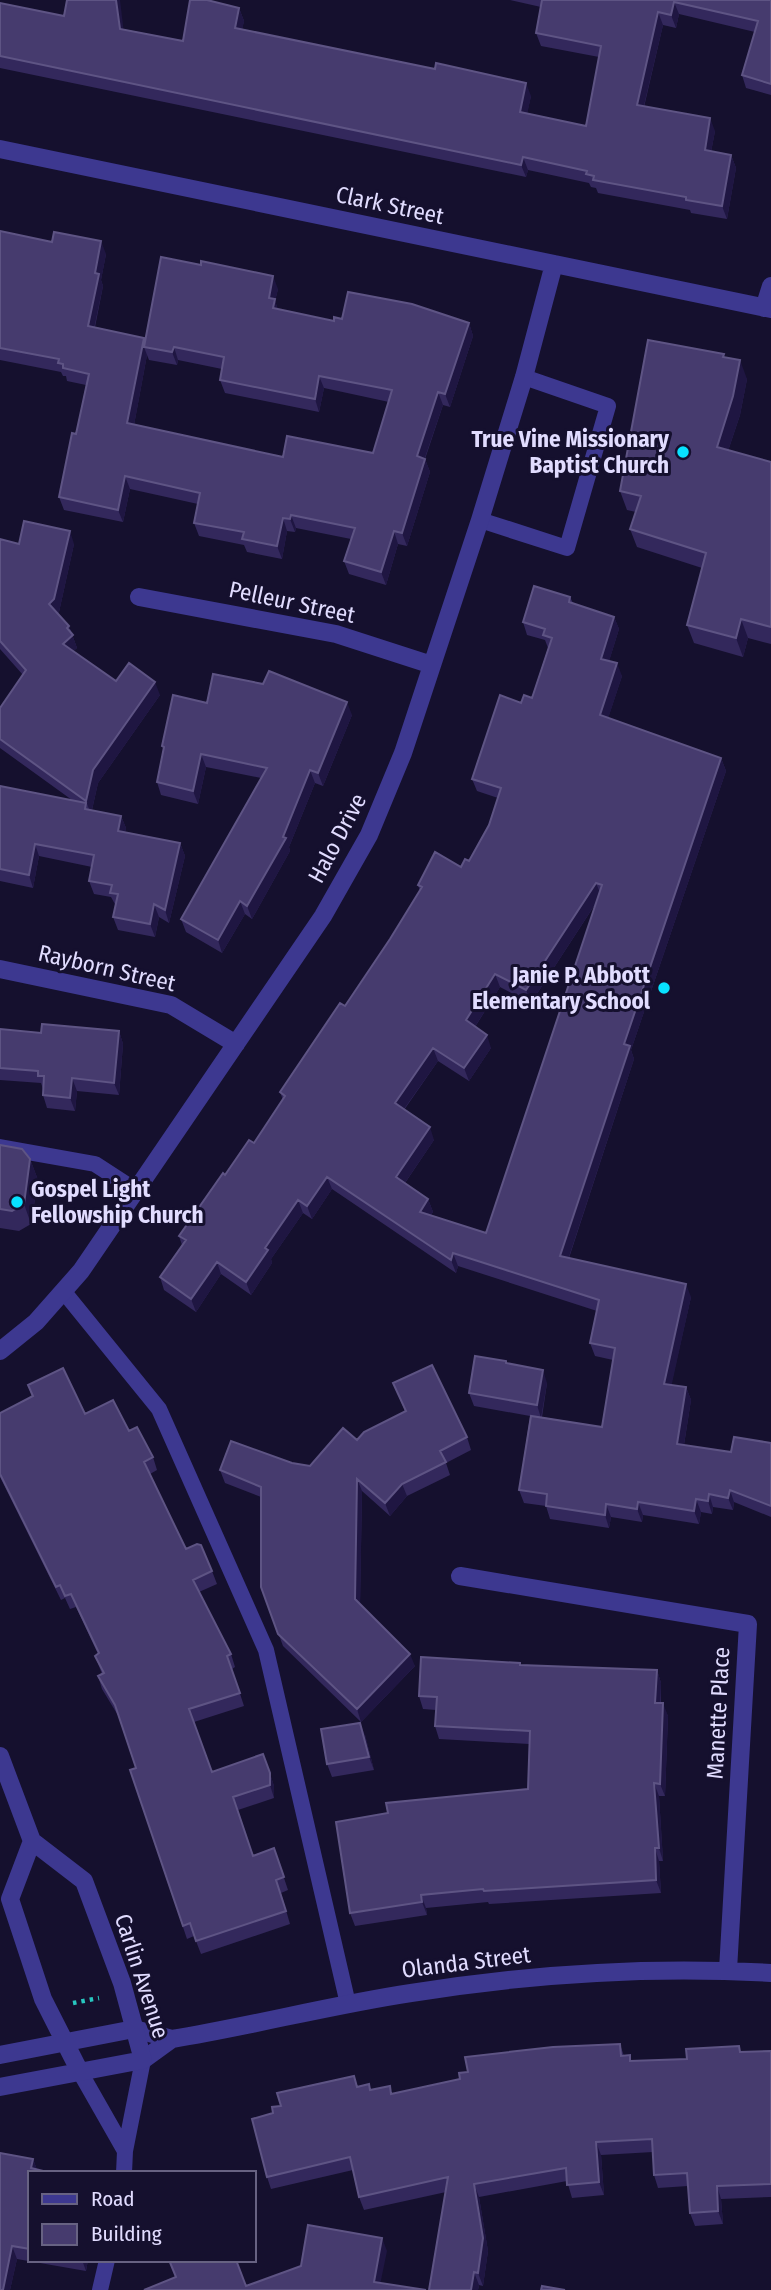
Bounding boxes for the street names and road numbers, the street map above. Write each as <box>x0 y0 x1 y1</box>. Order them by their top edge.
street label: Clark Street <box>334 180 447 230</box>
street label: Pelleur Street <box>226 575 358 629</box>
street label: Halo Drive <box>302 789 372 887</box>
street label: Rayborn Street <box>36 939 179 997</box>
street label: Manette Place <box>701 1646 735 1780</box>
street label: Carlin Avenue <box>109 1910 175 2042</box>
street label: Olanda Street <box>400 1940 532 1984</box>

